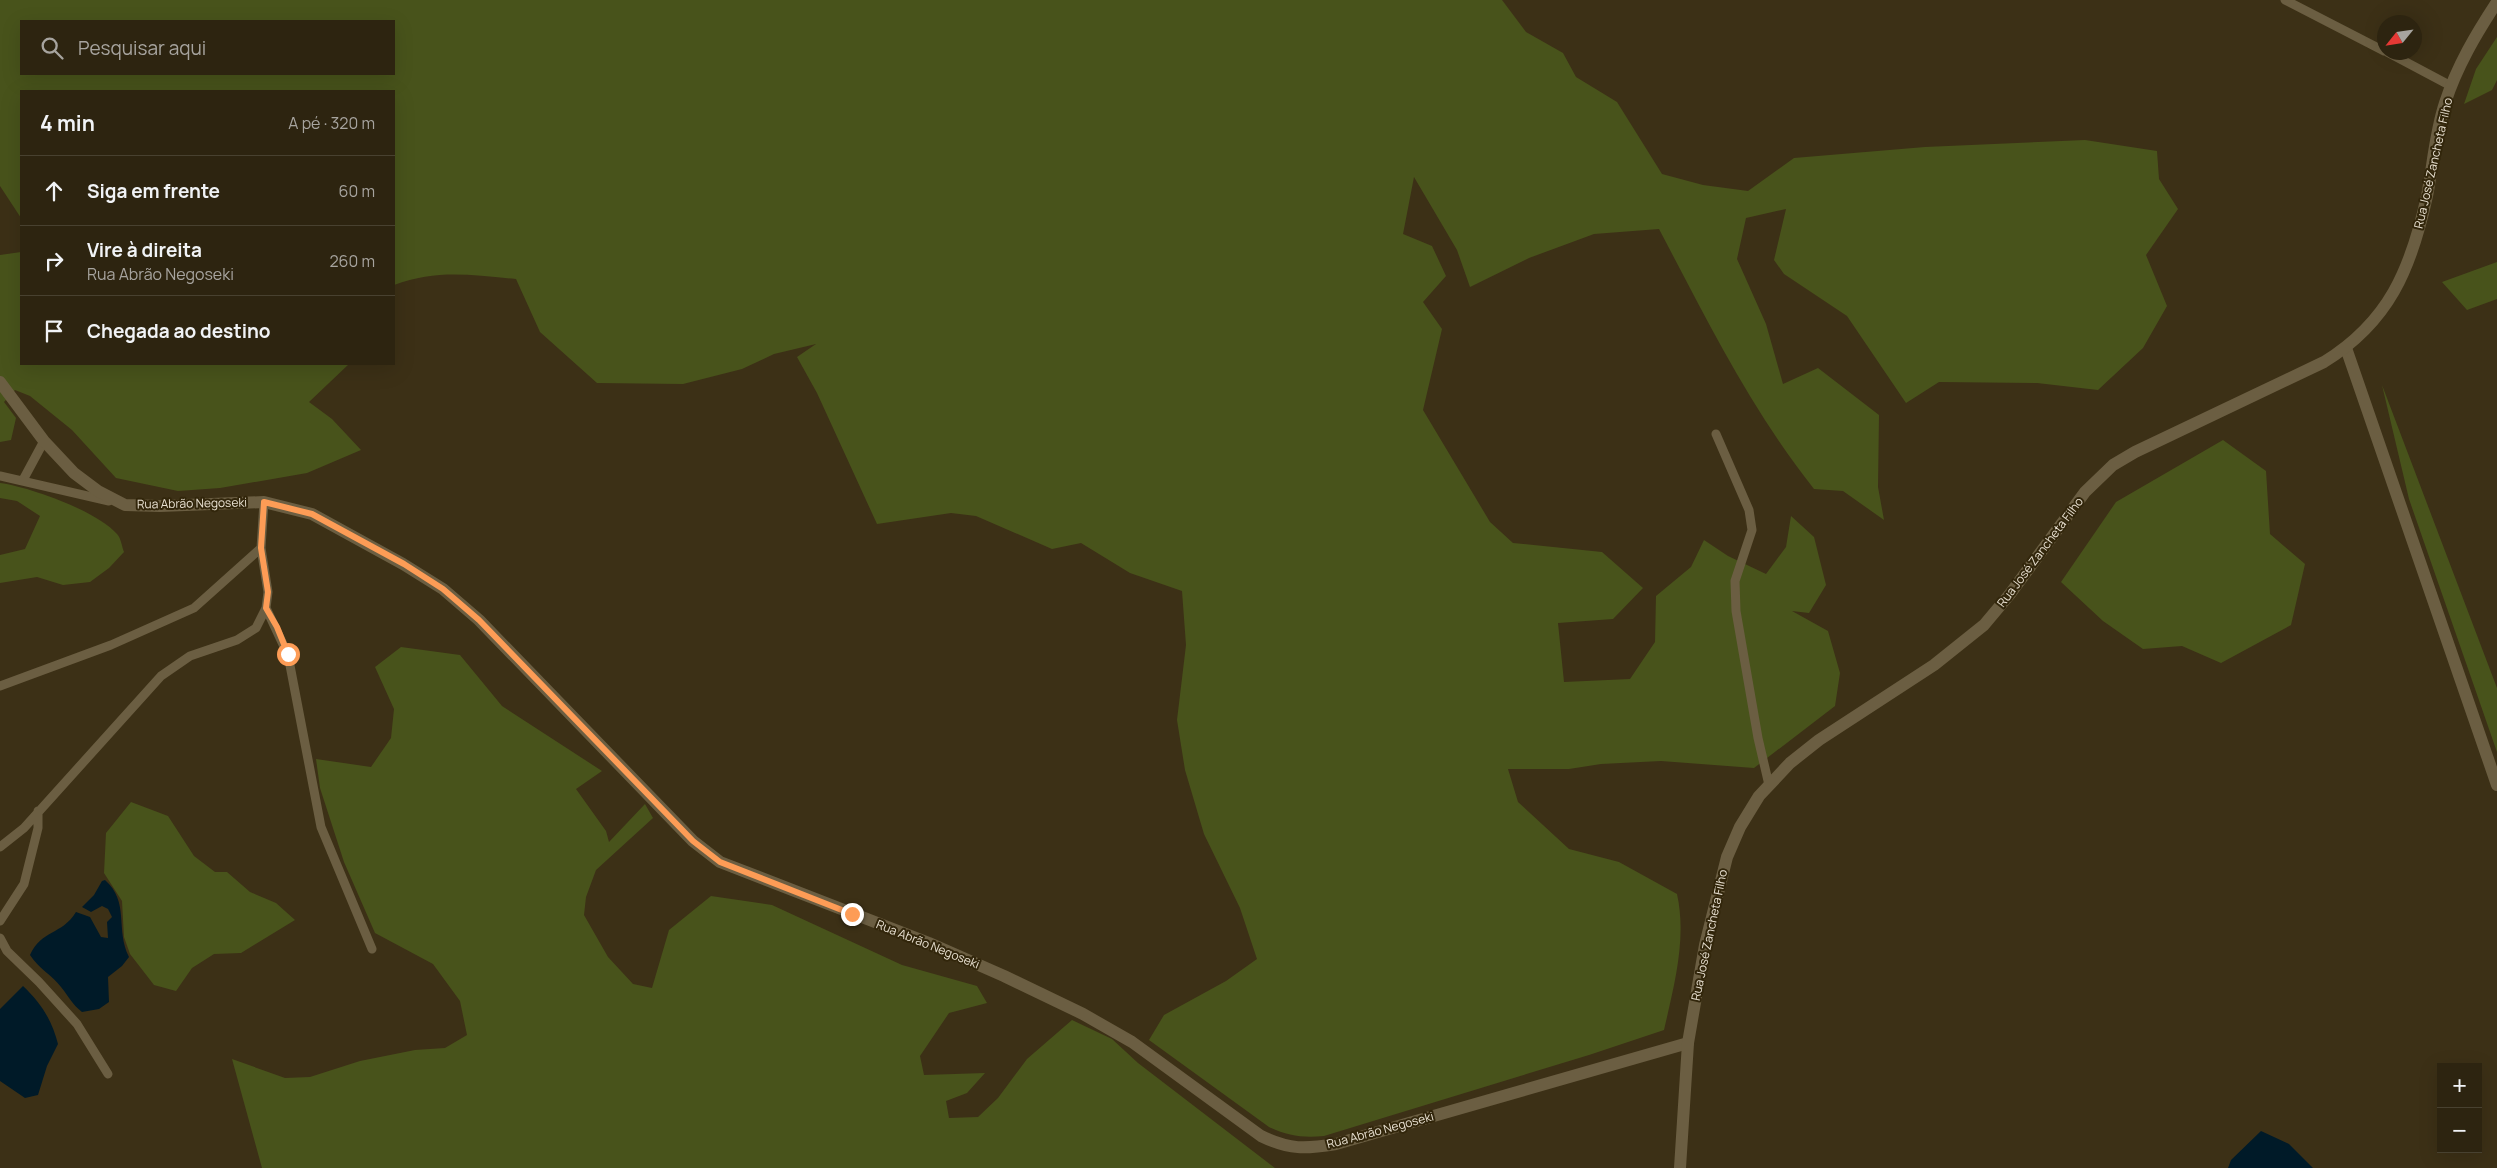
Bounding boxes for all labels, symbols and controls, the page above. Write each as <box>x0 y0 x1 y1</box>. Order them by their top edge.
north arrow <box>2377 15 2422 60</box>
search box <box>20 20 395 75</box>
icon: search <box>38 34 66 62</box>
text: Pesquisar aqui <box>78 35 206 61</box>
street label: Rua José Zancheta Filho <box>2410 96 2456 230</box>
text: 4 min <box>40 109 95 137</box>
text: A pé · 320 m <box>288 112 375 134</box>
icon: ahead <box>40 177 68 205</box>
text: Siga em frente <box>87 178 220 204</box>
text: 60 m <box>339 180 375 202</box>
text: Vire à direita <box>87 237 202 263</box>
icon: right <box>40 247 68 275</box>
text: 260 m <box>329 250 375 272</box>
text: Rua Abrão Negoseki <box>87 263 234 285</box>
icon: arrive <box>40 317 68 345</box>
text: Chegada ao destino <box>87 318 270 344</box>
street label: Rua José Zancheta Filho <box>1993 493 2087 611</box>
street label: Rua Abrão Negoseki <box>137 494 247 512</box>
route start <box>277 643 300 666</box>
street label: Rua José Zancheta Filho <box>1687 868 1731 1002</box>
route end <box>841 903 864 926</box>
street label: Rua Abrão Negoseki <box>874 915 982 973</box>
map controls <box>2437 1063 2482 1153</box>
button: + <box>2437 1063 2482 1108</box>
street label: Rua Abrão Negoseki <box>1325 1108 1435 1152</box>
button: − <box>2437 1108 2482 1153</box>

